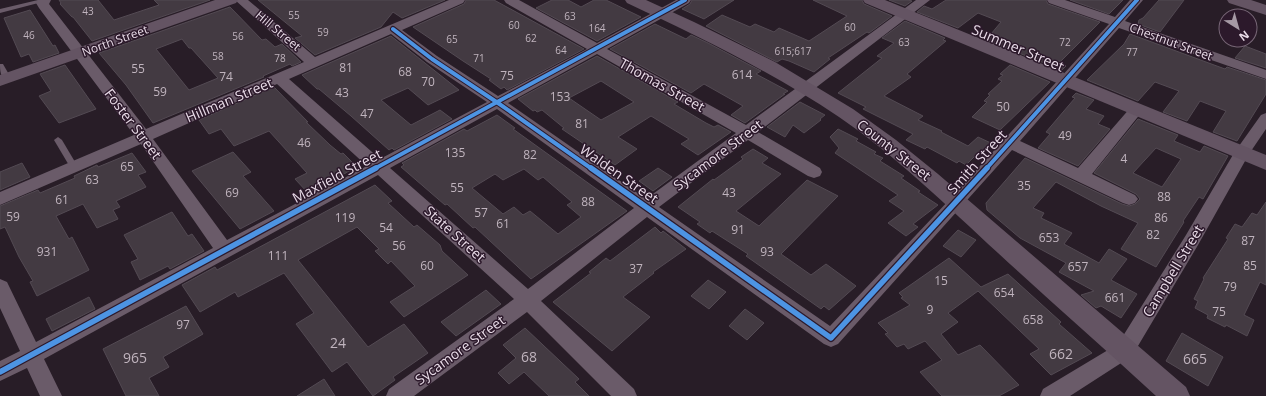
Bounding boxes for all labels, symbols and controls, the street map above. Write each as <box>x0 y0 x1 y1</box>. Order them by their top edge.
house number: 43 <box>82 4 94 18</box>
street label: Hill Street <box>252 7 305 55</box>
house number: 55 <box>288 8 300 22</box>
north arrow <box>1218 8 1258 48</box>
house number: 63 <box>564 9 576 23</box>
house number: 60 <box>508 18 520 32</box>
street label: Chestnut Street <box>1127 19 1215 64</box>
house number: 60 <box>844 20 856 34</box>
street label: Summer Street <box>969 20 1067 76</box>
street label: North Street <box>79 21 150 60</box>
house number: 164 <box>588 21 606 35</box>
house number: 59 <box>317 25 329 39</box>
house number: 46 <box>23 28 35 42</box>
text: N <box>1236 28 1252 45</box>
house number: 56 <box>232 29 244 43</box>
house number: 62 <box>525 31 537 45</box>
house number: 65 <box>446 32 458 46</box>
house number: 63 <box>898 35 910 49</box>
house number: 72 <box>1059 35 1071 49</box>
house number: 64 <box>555 43 567 57</box>
house number: 615;617 <box>775 44 812 58</box>
house number: 77 <box>1126 45 1138 59</box>
house number: 58 <box>212 49 224 63</box>
house number: 78 <box>274 51 286 65</box>
house number: 71 <box>473 51 485 65</box>
street label: Thomas Street <box>616 53 708 116</box>
house number: 81 <box>339 59 353 76</box>
house number: 55 <box>131 60 145 77</box>
house number: 68 <box>398 63 412 80</box>
house number: 614 <box>732 66 752 83</box>
house number: 75 <box>500 67 514 84</box>
house number: 74 <box>219 68 233 85</box>
street label: Hillman Street <box>182 73 275 126</box>
house number: 70 <box>421 73 435 90</box>
house number: 59 <box>153 83 167 100</box>
house number: 43 <box>335 84 349 101</box>
street label: Foster Street <box>101 85 166 163</box>
house number: 153 <box>550 88 570 105</box>
house number: 50 <box>996 98 1010 115</box>
house number: 47 <box>360 105 374 122</box>
house number: 81 <box>575 115 589 132</box>
street label: Sycamore Street <box>669 115 766 194</box>
street label: County Street <box>853 115 935 185</box>
street label: Smith Street <box>943 125 1011 198</box>
house number: 49 <box>1058 127 1072 144</box>
house number: 46 <box>297 134 311 151</box>
street label: Walden Street <box>576 139 662 208</box>
street label: Maxfield Street <box>289 144 385 207</box>
house number: 135 <box>445 144 465 161</box>
house number: 82 <box>523 146 537 163</box>
house number: 4 <box>1121 150 1128 167</box>
house number: 65 <box>120 158 134 175</box>
house number: 63 <box>85 171 99 188</box>
house number: 35 <box>1017 177 1031 194</box>
house number: 55 <box>450 179 464 196</box>
house number: 69 <box>225 184 239 201</box>
house number: 43 <box>722 184 736 201</box>
house number: 88 <box>1157 188 1171 205</box>
house number: 61 <box>55 191 69 208</box>
house number: 88 <box>581 193 595 210</box>
street label: State Street <box>421 201 490 266</box>
house number: 57 <box>474 204 488 221</box>
house number: 59 <box>6 208 20 225</box>
house number: 119 <box>335 209 355 226</box>
house number: 86 <box>1154 209 1168 226</box>
house number: 61 <box>496 215 510 232</box>
house number: 54 <box>379 219 393 236</box>
house number: 91 <box>731 221 745 238</box>
street label: Campbell Street <box>1138 221 1208 320</box>
house number: 82 <box>1146 226 1160 243</box>
house number: 653 <box>1039 229 1059 246</box>
house number: 87 <box>1241 232 1255 249</box>
house number: 56 <box>392 237 406 254</box>
house number: 931 <box>37 243 57 260</box>
house number: 93 <box>760 243 774 260</box>
house number: 111 <box>268 247 288 264</box>
house number: 60 <box>420 257 434 274</box>
house number: 85 <box>1243 257 1257 274</box>
house number: 657 <box>1068 258 1088 275</box>
house number: 37 <box>629 260 643 277</box>
house number: 15 <box>934 272 948 289</box>
house number: 79 <box>1223 278 1237 295</box>
house number: 654 <box>994 284 1014 301</box>
house number: 661 <box>1105 289 1125 306</box>
house number: 9 <box>927 301 934 318</box>
house number: 75 <box>1212 303 1226 320</box>
street label: Sycamore Street <box>411 310 509 389</box>
house number: 658 <box>1023 311 1043 328</box>
house number: 97 <box>176 316 190 333</box>
house number: 24 <box>330 333 346 352</box>
house number: 662 <box>1049 344 1073 363</box>
house number: 68 <box>521 347 537 366</box>
house number: 965 <box>123 348 147 367</box>
house number: 665 <box>1183 349 1207 368</box>

